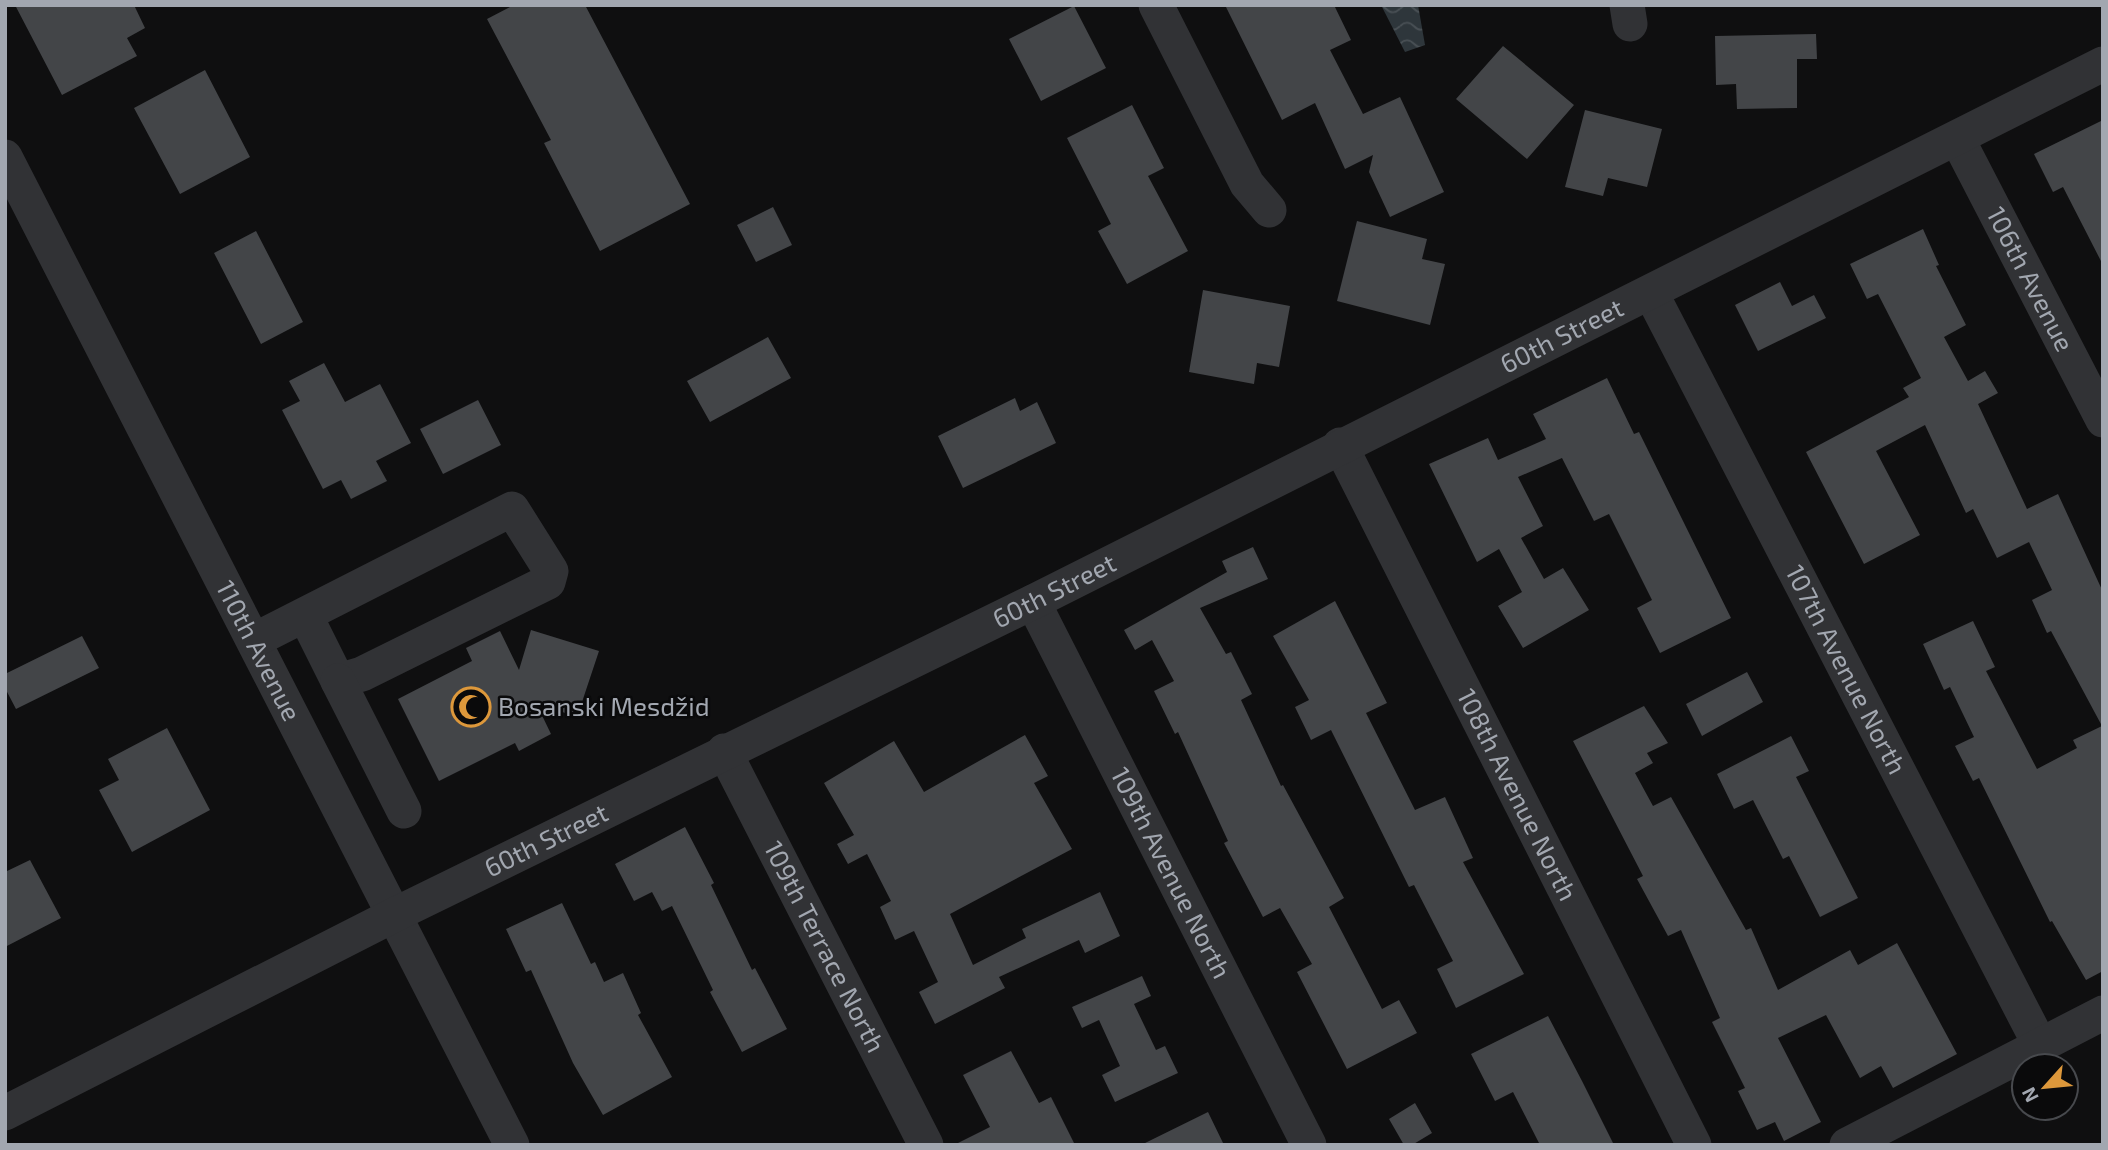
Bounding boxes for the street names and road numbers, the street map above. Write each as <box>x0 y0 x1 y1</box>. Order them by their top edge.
street label: 106th Avenue <box>1981 201 2082 356</box>
street label: 60th Street <box>1495 291 1628 379</box>
street label: 60th Street <box>987 546 1120 633</box>
street label: 107th Avenue North <box>1780 559 1914 779</box>
street label: 110th Avenue <box>211 575 309 726</box>
street label: 108th Avenue North <box>1452 683 1585 905</box>
street label: 109th Avenue North <box>1106 762 1239 983</box>
street label: 60th Street <box>479 796 612 882</box>
street label: 109th Terrace North <box>759 835 893 1057</box>

